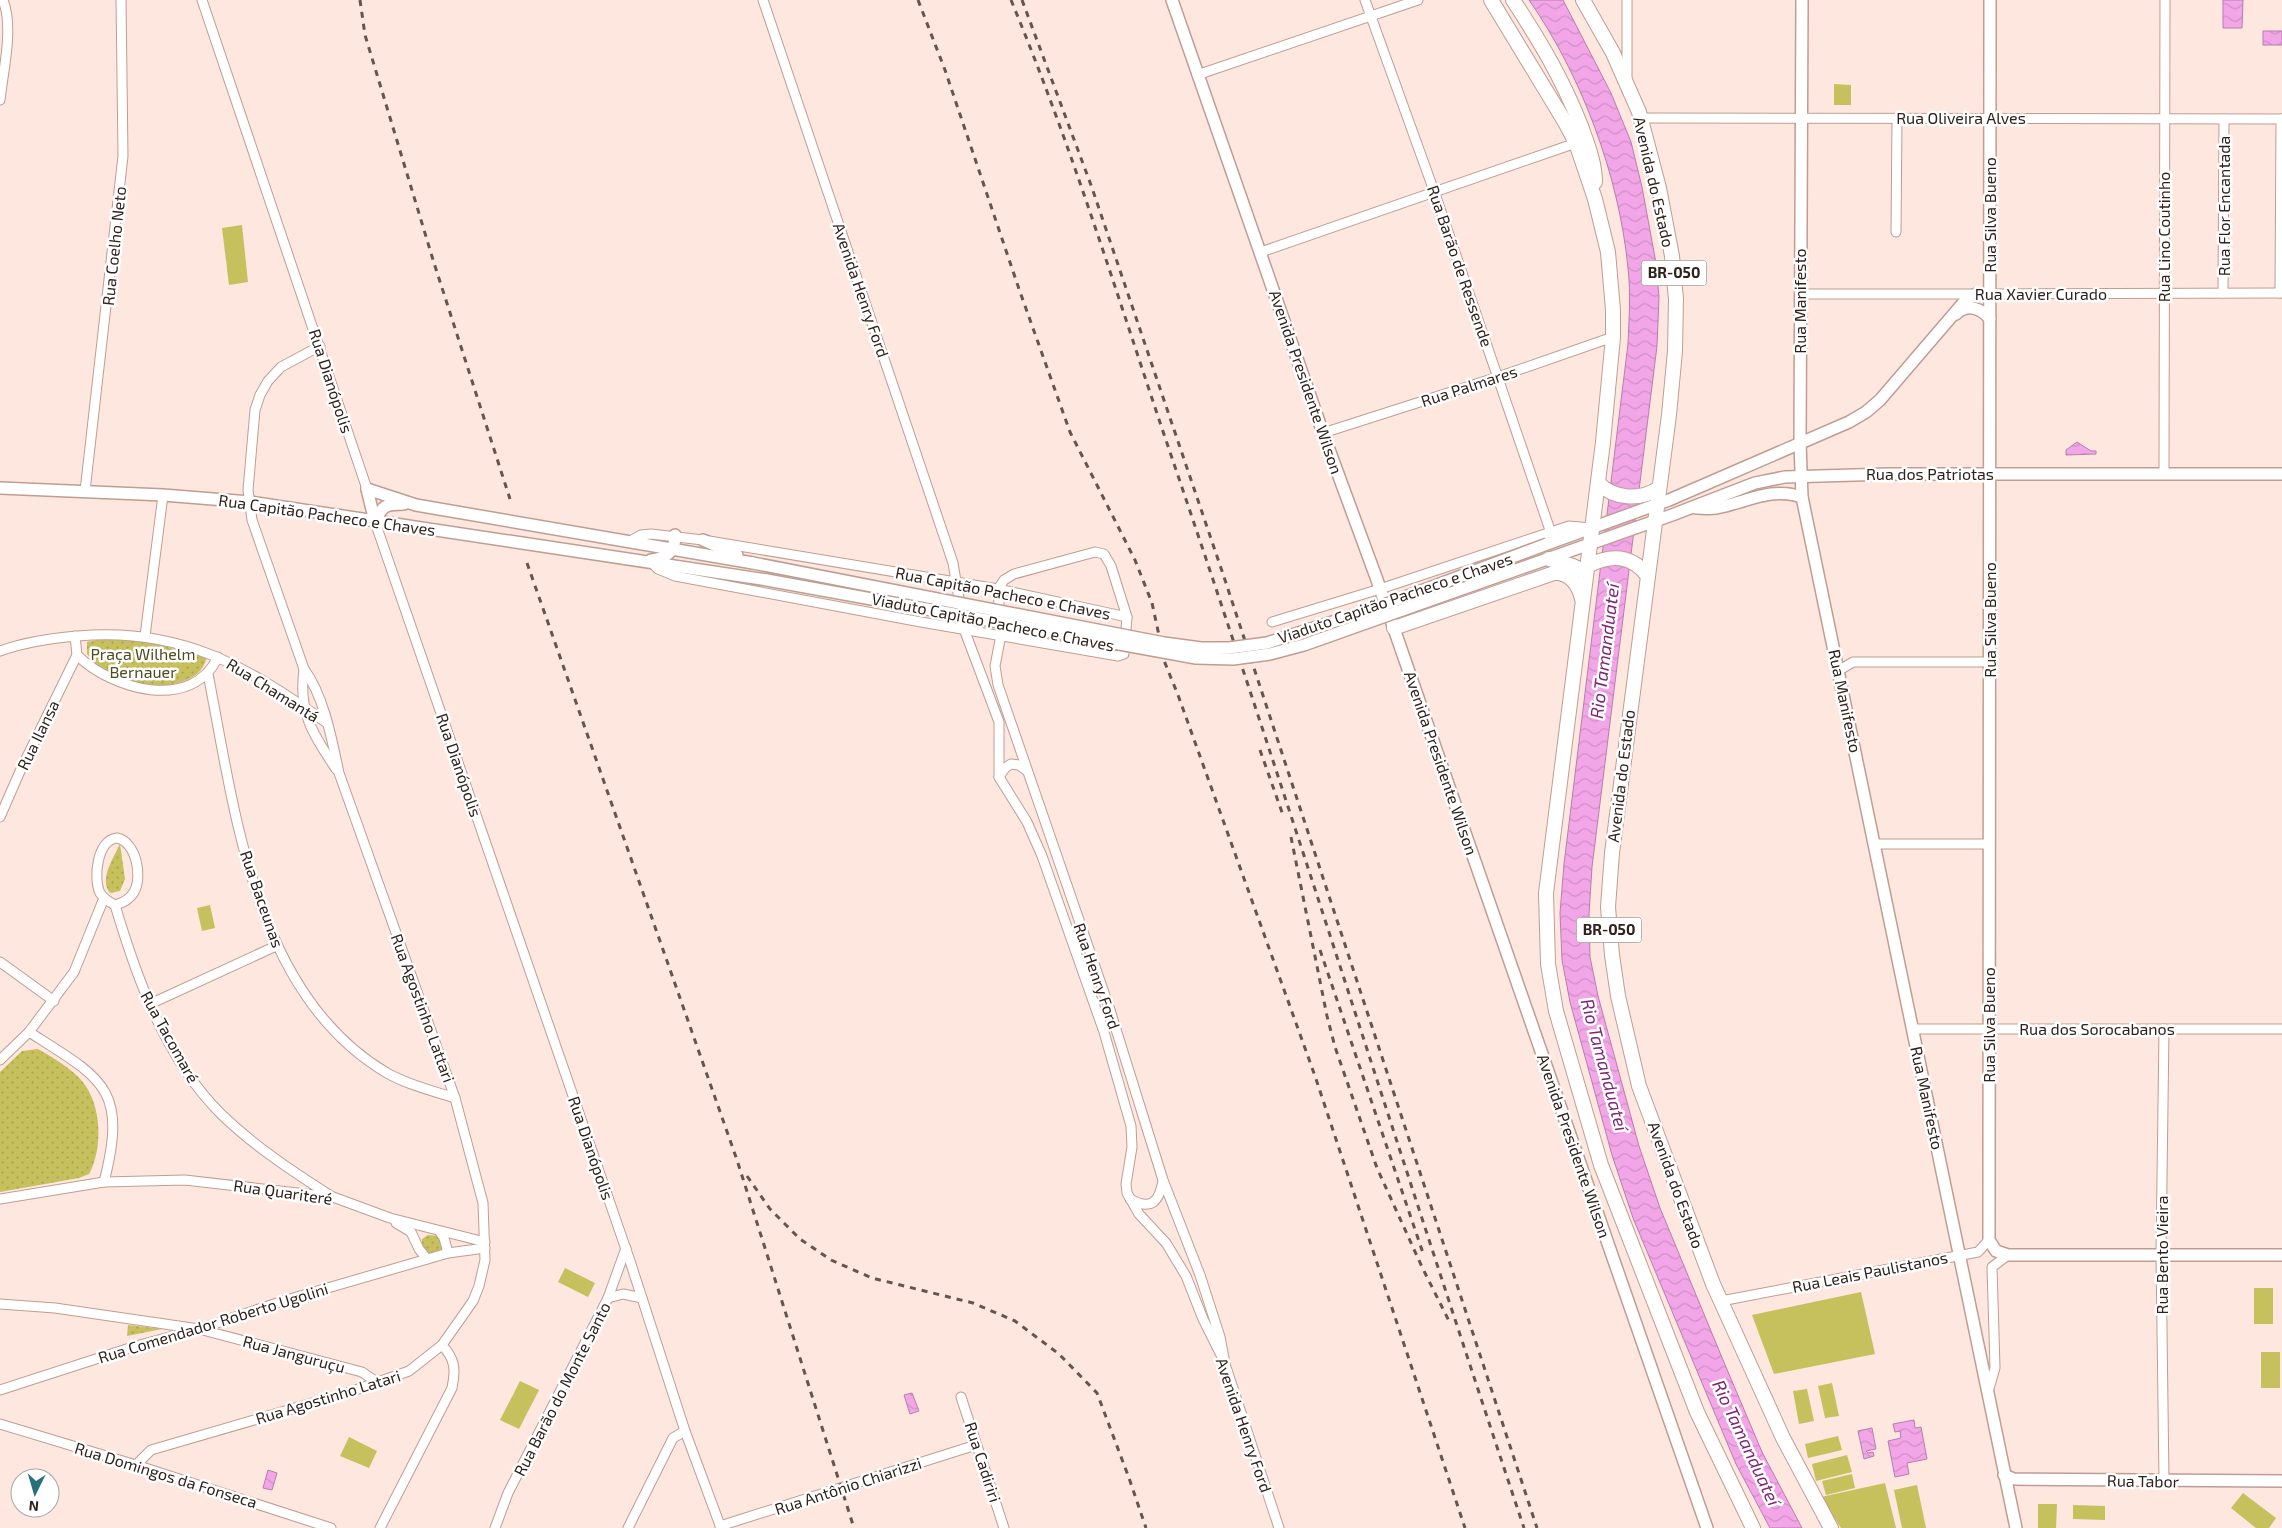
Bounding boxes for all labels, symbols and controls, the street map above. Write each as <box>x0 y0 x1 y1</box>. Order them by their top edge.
street label: Rua Oliveira Alves <box>1896 108 2026 127</box>
street label: Avenida do Estado <box>1630 115 1679 249</box>
street label: Rua Flor Encantada <box>2214 136 2233 276</box>
street label: Rua Silva Bueno <box>1980 157 1999 273</box>
street label: Rua Lino Coutinho <box>2154 172 2173 302</box>
street label: Rua Barão de Ressende <box>1424 183 1497 349</box>
street label: Rua Coelho Neto <box>98 185 129 307</box>
street label: Avenida Henry Ford <box>830 220 893 360</box>
street label: Rua Manifesto <box>1790 248 1809 354</box>
road number: BR-050 <box>1642 260 1706 286</box>
street label: Rua Xavier Curado <box>1975 284 2107 303</box>
street label: Avenida Presidente Wilson <box>1266 287 1347 476</box>
street label: Rua Dianópolis <box>306 326 357 435</box>
street label: Rua Palmares <box>1418 361 1519 410</box>
street label: Rua dos Patriotas <box>1866 464 1994 483</box>
street label: Rua Capitão Pacheco e Chaves <box>217 490 437 539</box>
street label: Viaduto Capitão Pacheco e Chaves <box>1275 548 1515 647</box>
street label: Rua Capitão Pacheco e Chaves <box>894 562 1112 623</box>
street label: Rua Silva Bueno <box>1980 562 1999 678</box>
water label: Rio Tamanduateí <box>1585 580 1623 720</box>
street label: Viaduto Capitão Pacheco e Chaves <box>870 589 1116 654</box>
park label: Praça Wilhelm Bernauer <box>90 644 196 681</box>
street label: Rua Manifesto <box>1825 647 1866 754</box>
street label: Rua Chamantá <box>223 654 323 726</box>
street label: Avenida Presidente Wilson <box>1401 668 1482 857</box>
street label: Rua Ilansa <box>13 697 63 773</box>
street label: Avenida do Estado <box>1603 709 1638 843</box>
street label: Rua Dianópolis <box>433 711 486 819</box>
street label: Rua Baceunas <box>237 848 288 950</box>
road number: BR-050 <box>1576 918 1642 942</box>
street label: Rua Henry Ford <box>1070 920 1125 1031</box>
street label: Rua Agostinho Lattari <box>388 931 459 1085</box>
street label: Rua Silva Bueno <box>1979 967 1998 1083</box>
street label: Rua Tacomaré <box>137 988 203 1086</box>
water label: Rio Tamanduateí <box>1577 996 1634 1135</box>
street label: Rua dos Sorocabanos <box>2019 1019 2175 1038</box>
street label: Rua Manifesto <box>1907 1044 1948 1151</box>
street label: Avenida Presidente Wilson <box>1534 1051 1615 1240</box>
street label: Rua Dianópolis <box>565 1094 618 1202</box>
street label: Avenida do Estado <box>1645 1119 1708 1251</box>
street label: Rua Quariteré <box>232 1175 334 1209</box>
street label: Rua Bento Vieira <box>2152 1195 2171 1315</box>
street label: Rua Leais Paulistanos <box>1790 1247 1949 1296</box>
street label: Rua Comendador Roberto Ugolini <box>96 1278 330 1367</box>
street label: Rua Barão do Monte Santo <box>509 1299 614 1479</box>
street label: Rua Janguruçu <box>241 1331 347 1377</box>
street label: Avenida Henry Ford <box>1213 1355 1276 1495</box>
street label: Rua Agostinho Latari <box>253 1365 403 1428</box>
water label: Rio Tamanduateí <box>1708 1376 1786 1510</box>
street label: Rua Cadiriri <box>962 1419 1005 1504</box>
street label: Rua Domingos da Fonseca <box>73 1438 260 1511</box>
street label: Rua Antônio Chiarizzi <box>772 1453 924 1518</box>
north arrow <box>10 1468 60 1518</box>
street label: Rua Tabor <box>2107 1470 2180 1491</box>
text: N <box>28 1498 40 1515</box>

